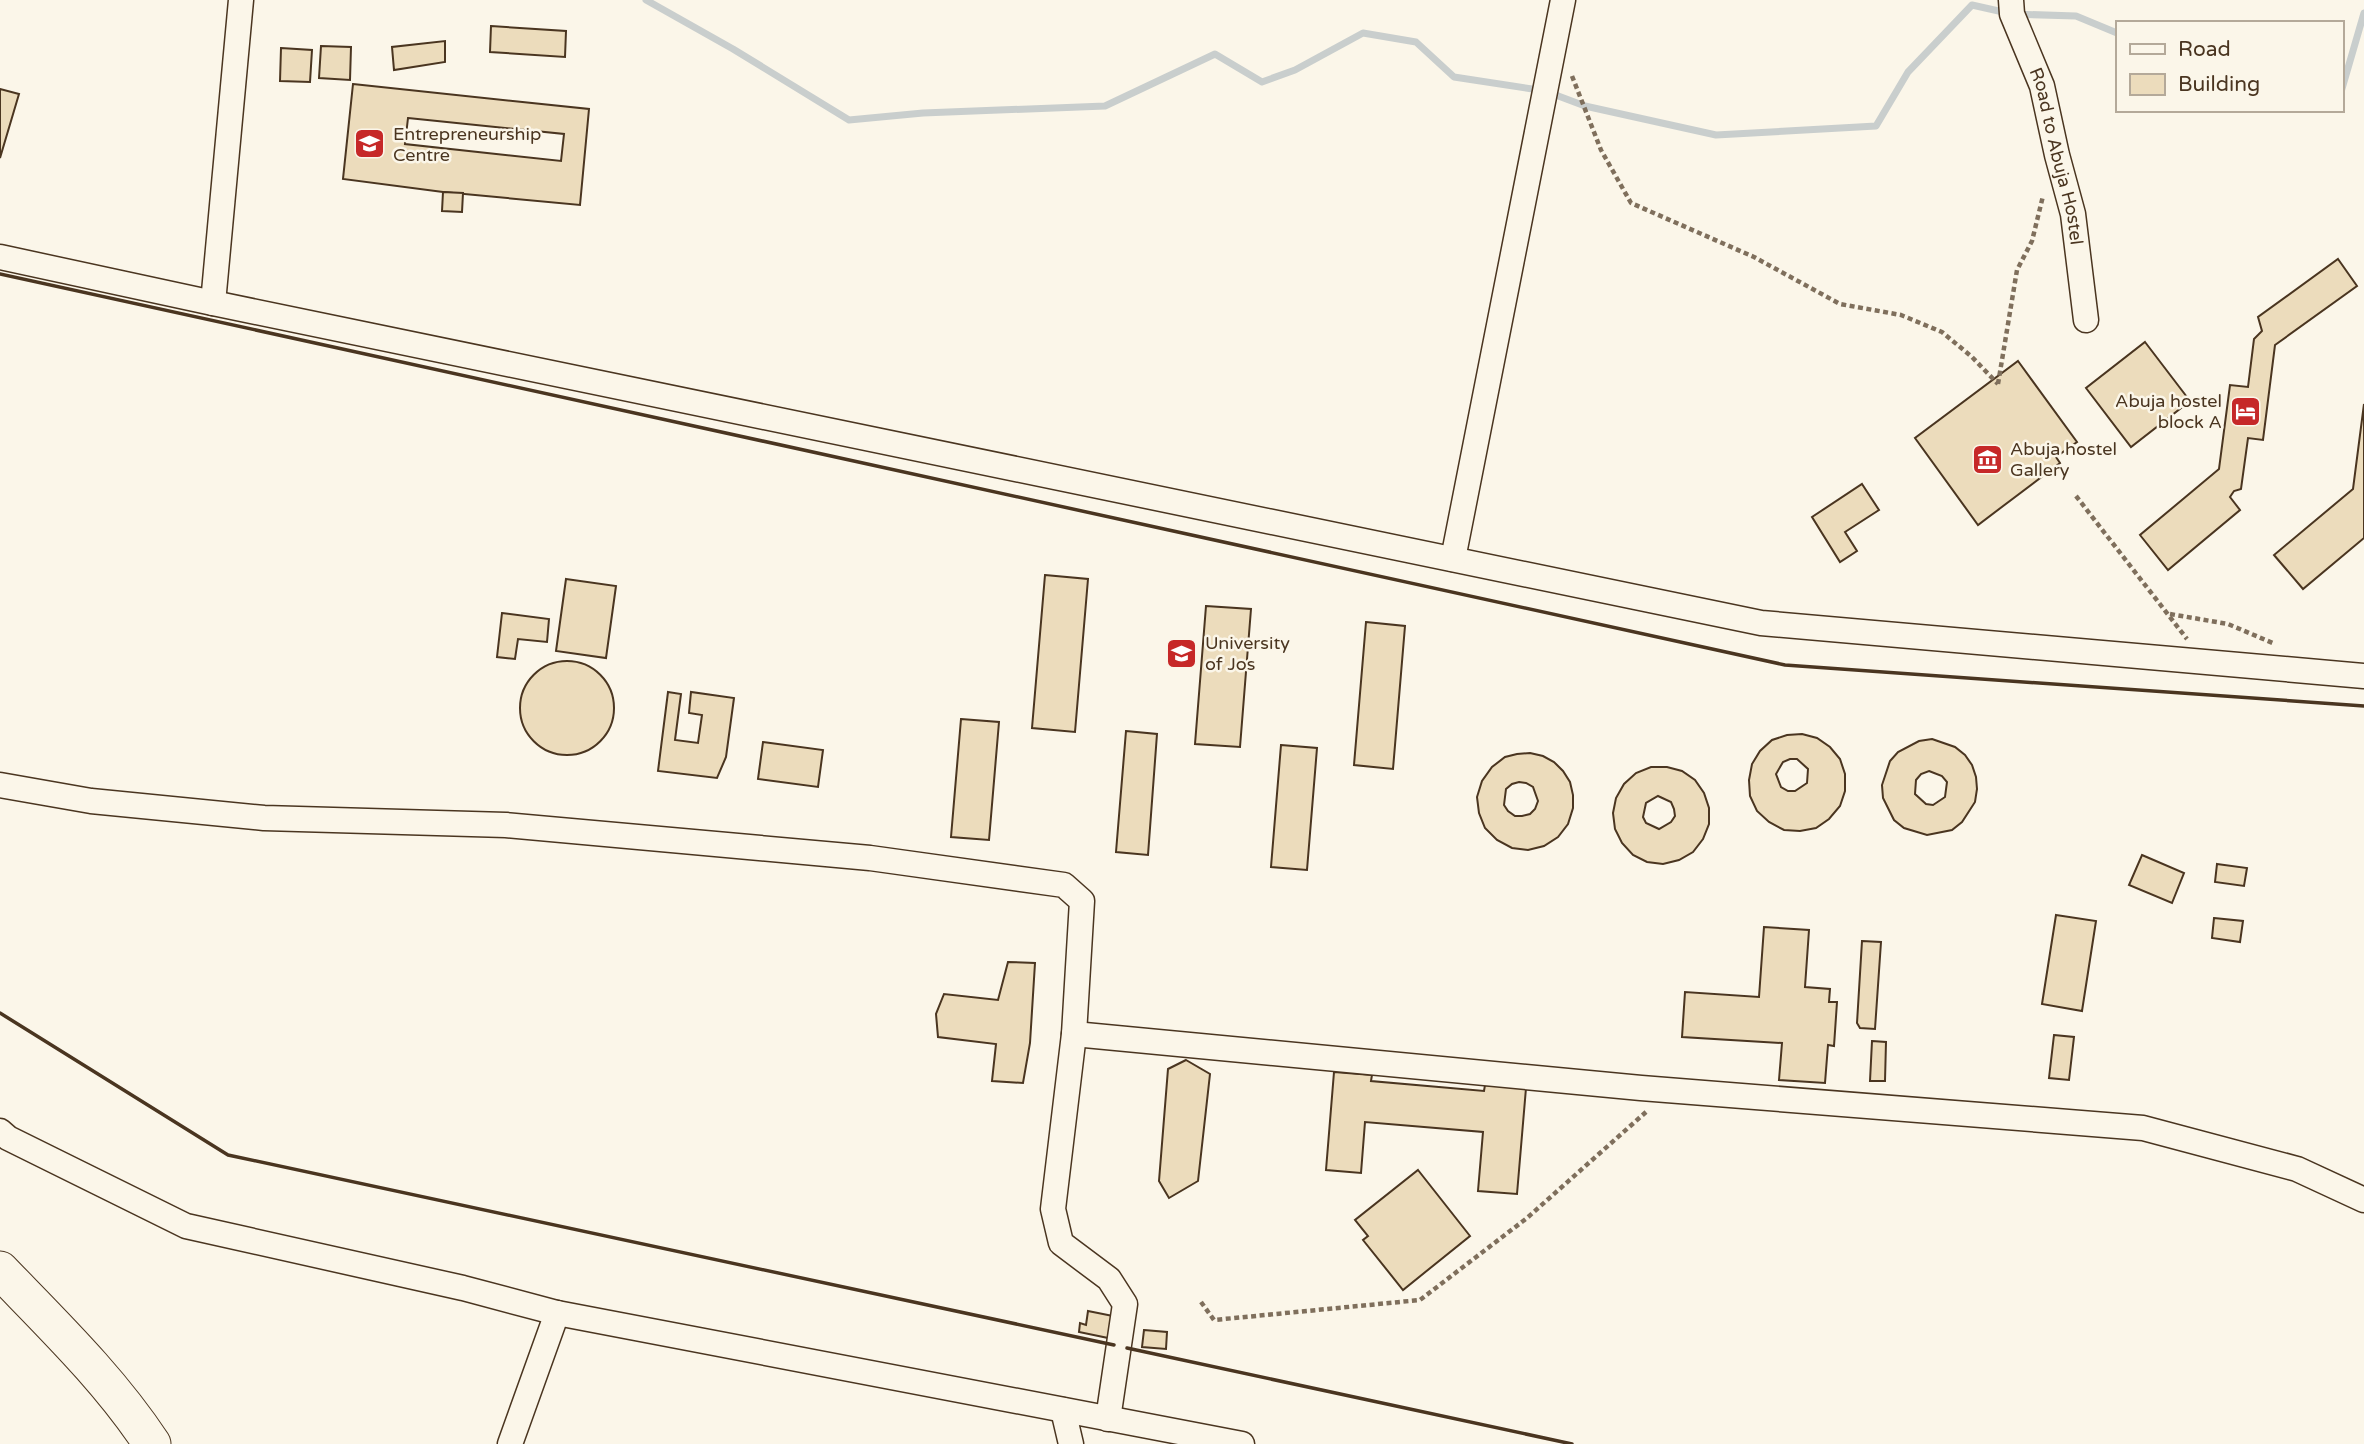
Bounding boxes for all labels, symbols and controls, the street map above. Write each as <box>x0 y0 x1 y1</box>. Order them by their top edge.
legend <box>2116 21 2343 112</box>
text: Road <box>2178 37 2231 62</box>
street label: Road to Abuja Hostel <box>2025 64 2088 246</box>
text: Building <box>2178 72 2260 97</box>
place label: Entrepreneurship Centre <box>393 123 541 166</box>
school or university icon: Entrepreneurship Centre <box>353 127 387 161</box>
place label: Abuja hostel block A <box>2115 390 2222 433</box>
hotel icon: Abuja hostel block A <box>2228 394 2262 428</box>
place label: Abuja hostel Gallery <box>2010 438 2117 481</box>
museum icon: Abuja hostel Gallery <box>1970 442 2004 476</box>
place label: University of Jos <box>1205 632 1290 675</box>
school or university icon: University of Jos <box>1165 636 1199 670</box>

